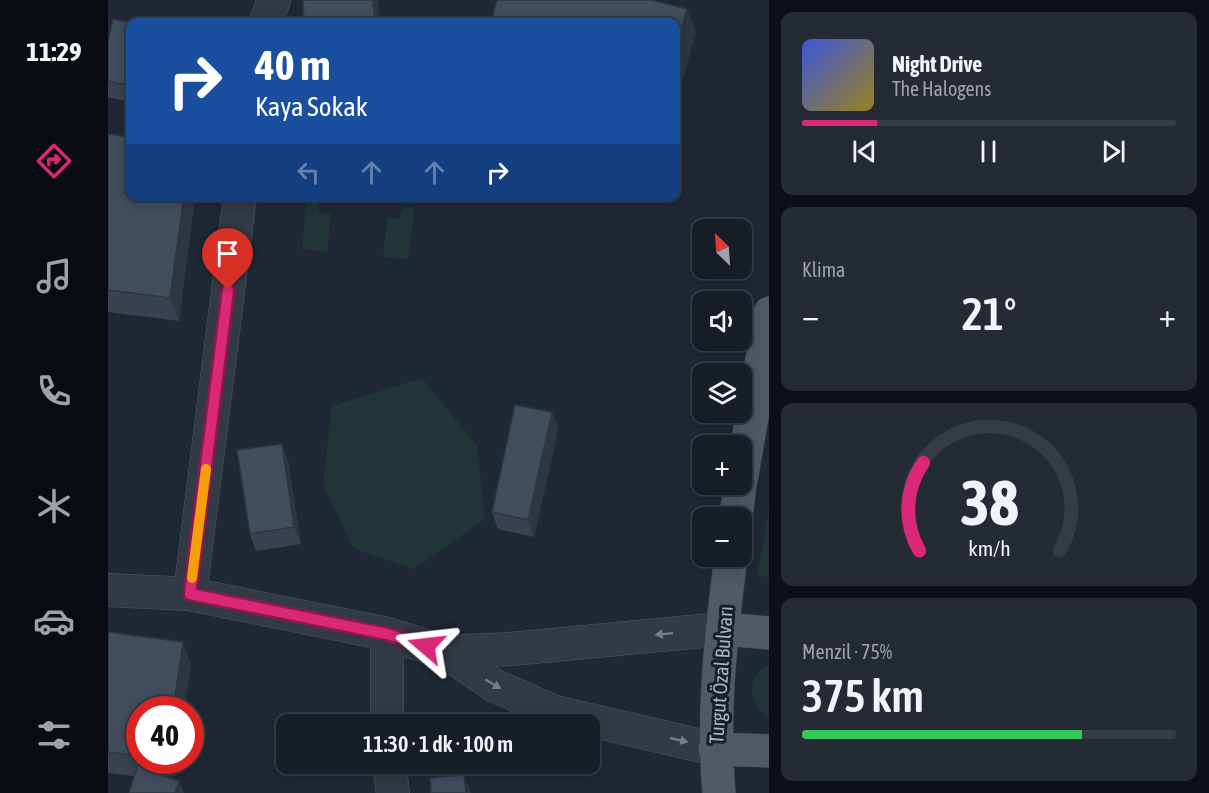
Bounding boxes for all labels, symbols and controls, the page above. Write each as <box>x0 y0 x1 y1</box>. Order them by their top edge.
text: 11:29 <box>26 36 82 67</box>
text: 40 m <box>255 41 330 89</box>
icon: right <box>156 42 234 120</box>
text: Night Drive <box>892 51 982 77</box>
text: The Halogens <box>892 77 991 100</box>
text: Kaya Sokak <box>255 91 368 122</box>
icon: previous <box>848 135 881 168</box>
icon: pause <box>972 135 1005 168</box>
icon: next <box>1097 135 1130 168</box>
icon: directions <box>33 140 75 182</box>
icon: left <box>292 156 325 189</box>
icon: ahead <box>355 156 388 189</box>
icon: ahead <box>418 156 451 189</box>
icon: right <box>481 156 514 189</box>
north arrow <box>692 219 752 279</box>
map controls <box>692 219 752 567</box>
pin <box>202 228 253 290</box>
icon: arrive <box>211 237 244 270</box>
icon: music <box>33 255 75 297</box>
text: Klima <box>802 258 845 281</box>
text: 21° <box>962 288 1016 340</box>
button: sound <box>692 291 752 351</box>
text: − <box>802 296 819 334</box>
text: + <box>1159 296 1176 334</box>
button: layers <box>692 363 752 423</box>
icon: phone <box>33 370 75 412</box>
button: + <box>692 435 752 495</box>
text: 38 <box>960 467 1018 538</box>
icon: climate <box>33 485 75 527</box>
button: − <box>692 507 752 567</box>
text: km/h <box>968 537 1010 562</box>
icon: car <box>33 600 75 642</box>
street label: Turgut Özal Bulvarı <box>704 605 737 745</box>
position arrow <box>394 614 458 678</box>
one-way arrow <box>655 629 674 639</box>
text: Menzil · 75% <box>802 640 892 663</box>
text: 375 km <box>802 670 924 722</box>
one-way arrow <box>485 679 502 689</box>
speed limit sign: 40 <box>126 696 204 774</box>
icon: filters <box>33 714 75 756</box>
text: 11:30 · 1 dk · 100 m <box>363 731 513 757</box>
one-way arrow <box>670 736 688 746</box>

